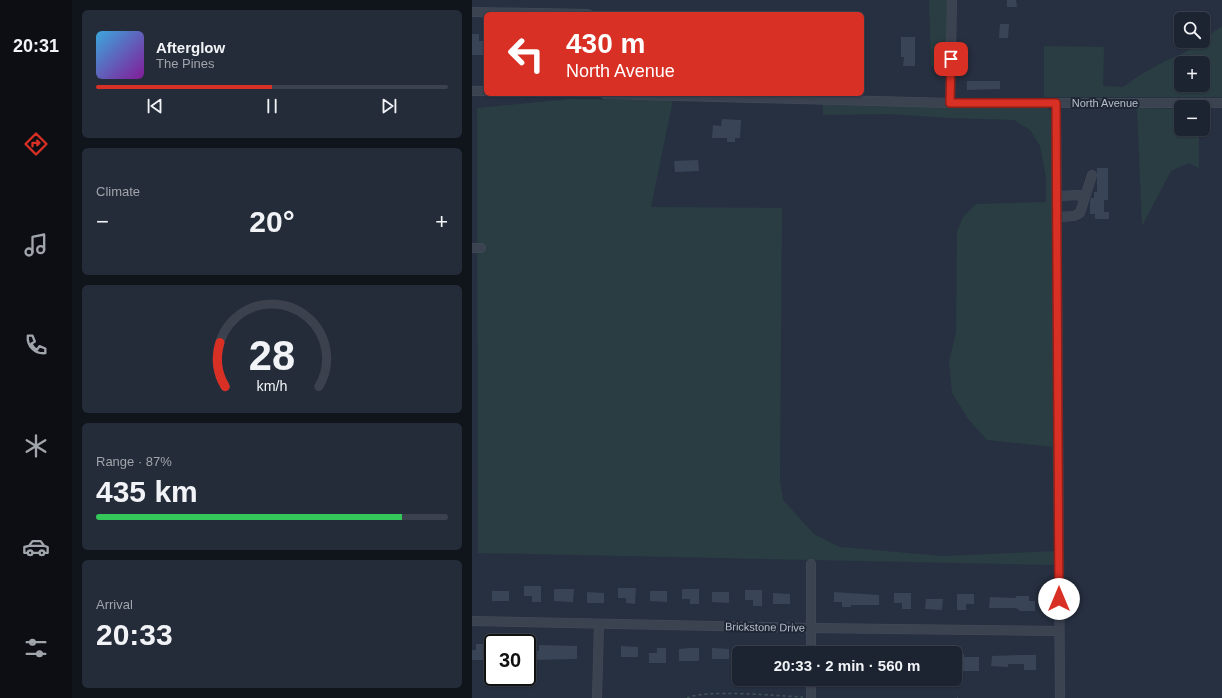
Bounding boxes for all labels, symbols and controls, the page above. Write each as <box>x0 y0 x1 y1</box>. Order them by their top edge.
map controls <box>1174 12 1210 136</box>
button: search <box>1174 12 1210 48</box>
icon: left <box>500 28 552 80</box>
text: 430 m <box>566 28 645 59</box>
text: 20:31 <box>13 36 59 56</box>
text: Afterglow <box>156 39 225 56</box>
pin <box>934 42 968 76</box>
icon: arrive <box>940 48 962 70</box>
text: The Pines <box>156 56 215 71</box>
button: + <box>1174 56 1210 92</box>
text: North Avenue <box>566 61 675 81</box>
icon: previous <box>144 95 166 117</box>
icon: pause <box>261 95 283 117</box>
icon: next <box>378 95 400 117</box>
street label: North Avenue <box>1072 97 1138 109</box>
button: − <box>1174 100 1210 136</box>
icon: directions <box>22 130 50 158</box>
text: Climate <box>96 184 140 199</box>
text: 20° <box>249 205 295 238</box>
text: − <box>96 209 109 234</box>
text: + <box>435 209 448 234</box>
icon: music <box>22 231 50 259</box>
icon: phone <box>22 331 50 359</box>
text: 28 <box>249 332 295 379</box>
text: km/h <box>257 378 288 394</box>
icon: climate <box>22 432 50 460</box>
text: Range · 87% <box>96 454 172 469</box>
text: 435 km <box>96 475 198 508</box>
icon: car <box>22 533 50 561</box>
position arrow <box>1038 578 1080 620</box>
text: Arrival <box>96 597 133 612</box>
text: 20:33 <box>96 618 173 651</box>
street label: Brickstone Drive <box>725 620 805 634</box>
icon: filters <box>22 634 50 662</box>
speed limit sign: 30 <box>484 634 536 686</box>
text: 20:33 · 2 min · 560 m <box>774 657 920 674</box>

